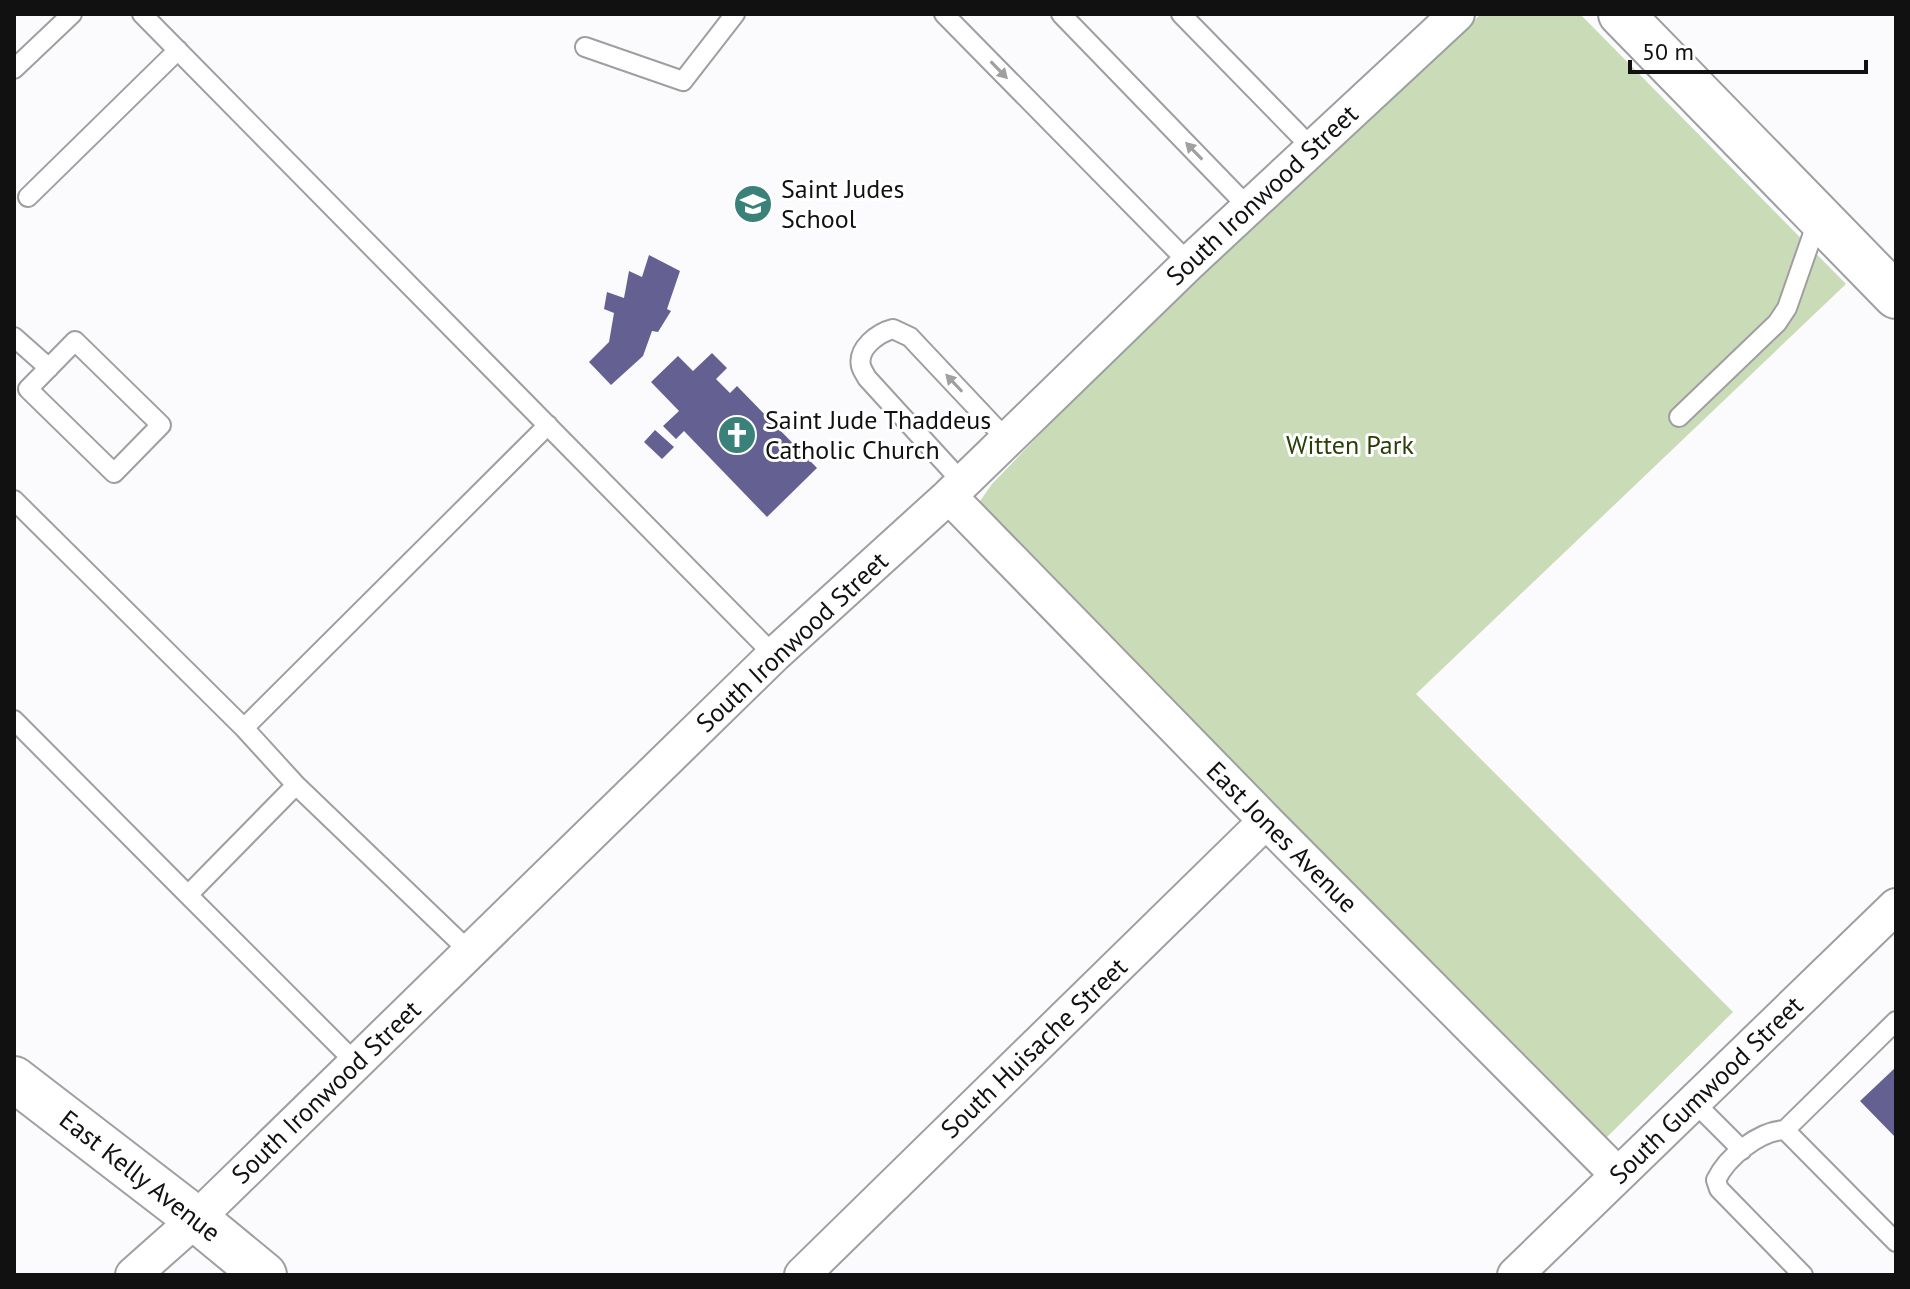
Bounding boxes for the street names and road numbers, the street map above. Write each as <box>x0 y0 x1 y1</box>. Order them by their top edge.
street label: South Ironwood Street <box>1159 97 1365 292</box>
street label: South Ironwood Street <box>689 544 895 739</box>
street label: East Jones Avenue <box>1200 754 1365 919</box>
street label: South Huisache Street <box>934 950 1134 1145</box>
street label: South Gumwood Street <box>1602 988 1810 1191</box>
street label: South Ironwood Street <box>224 993 427 1190</box>
street label: East Kelly Avenue <box>53 1103 227 1249</box>

